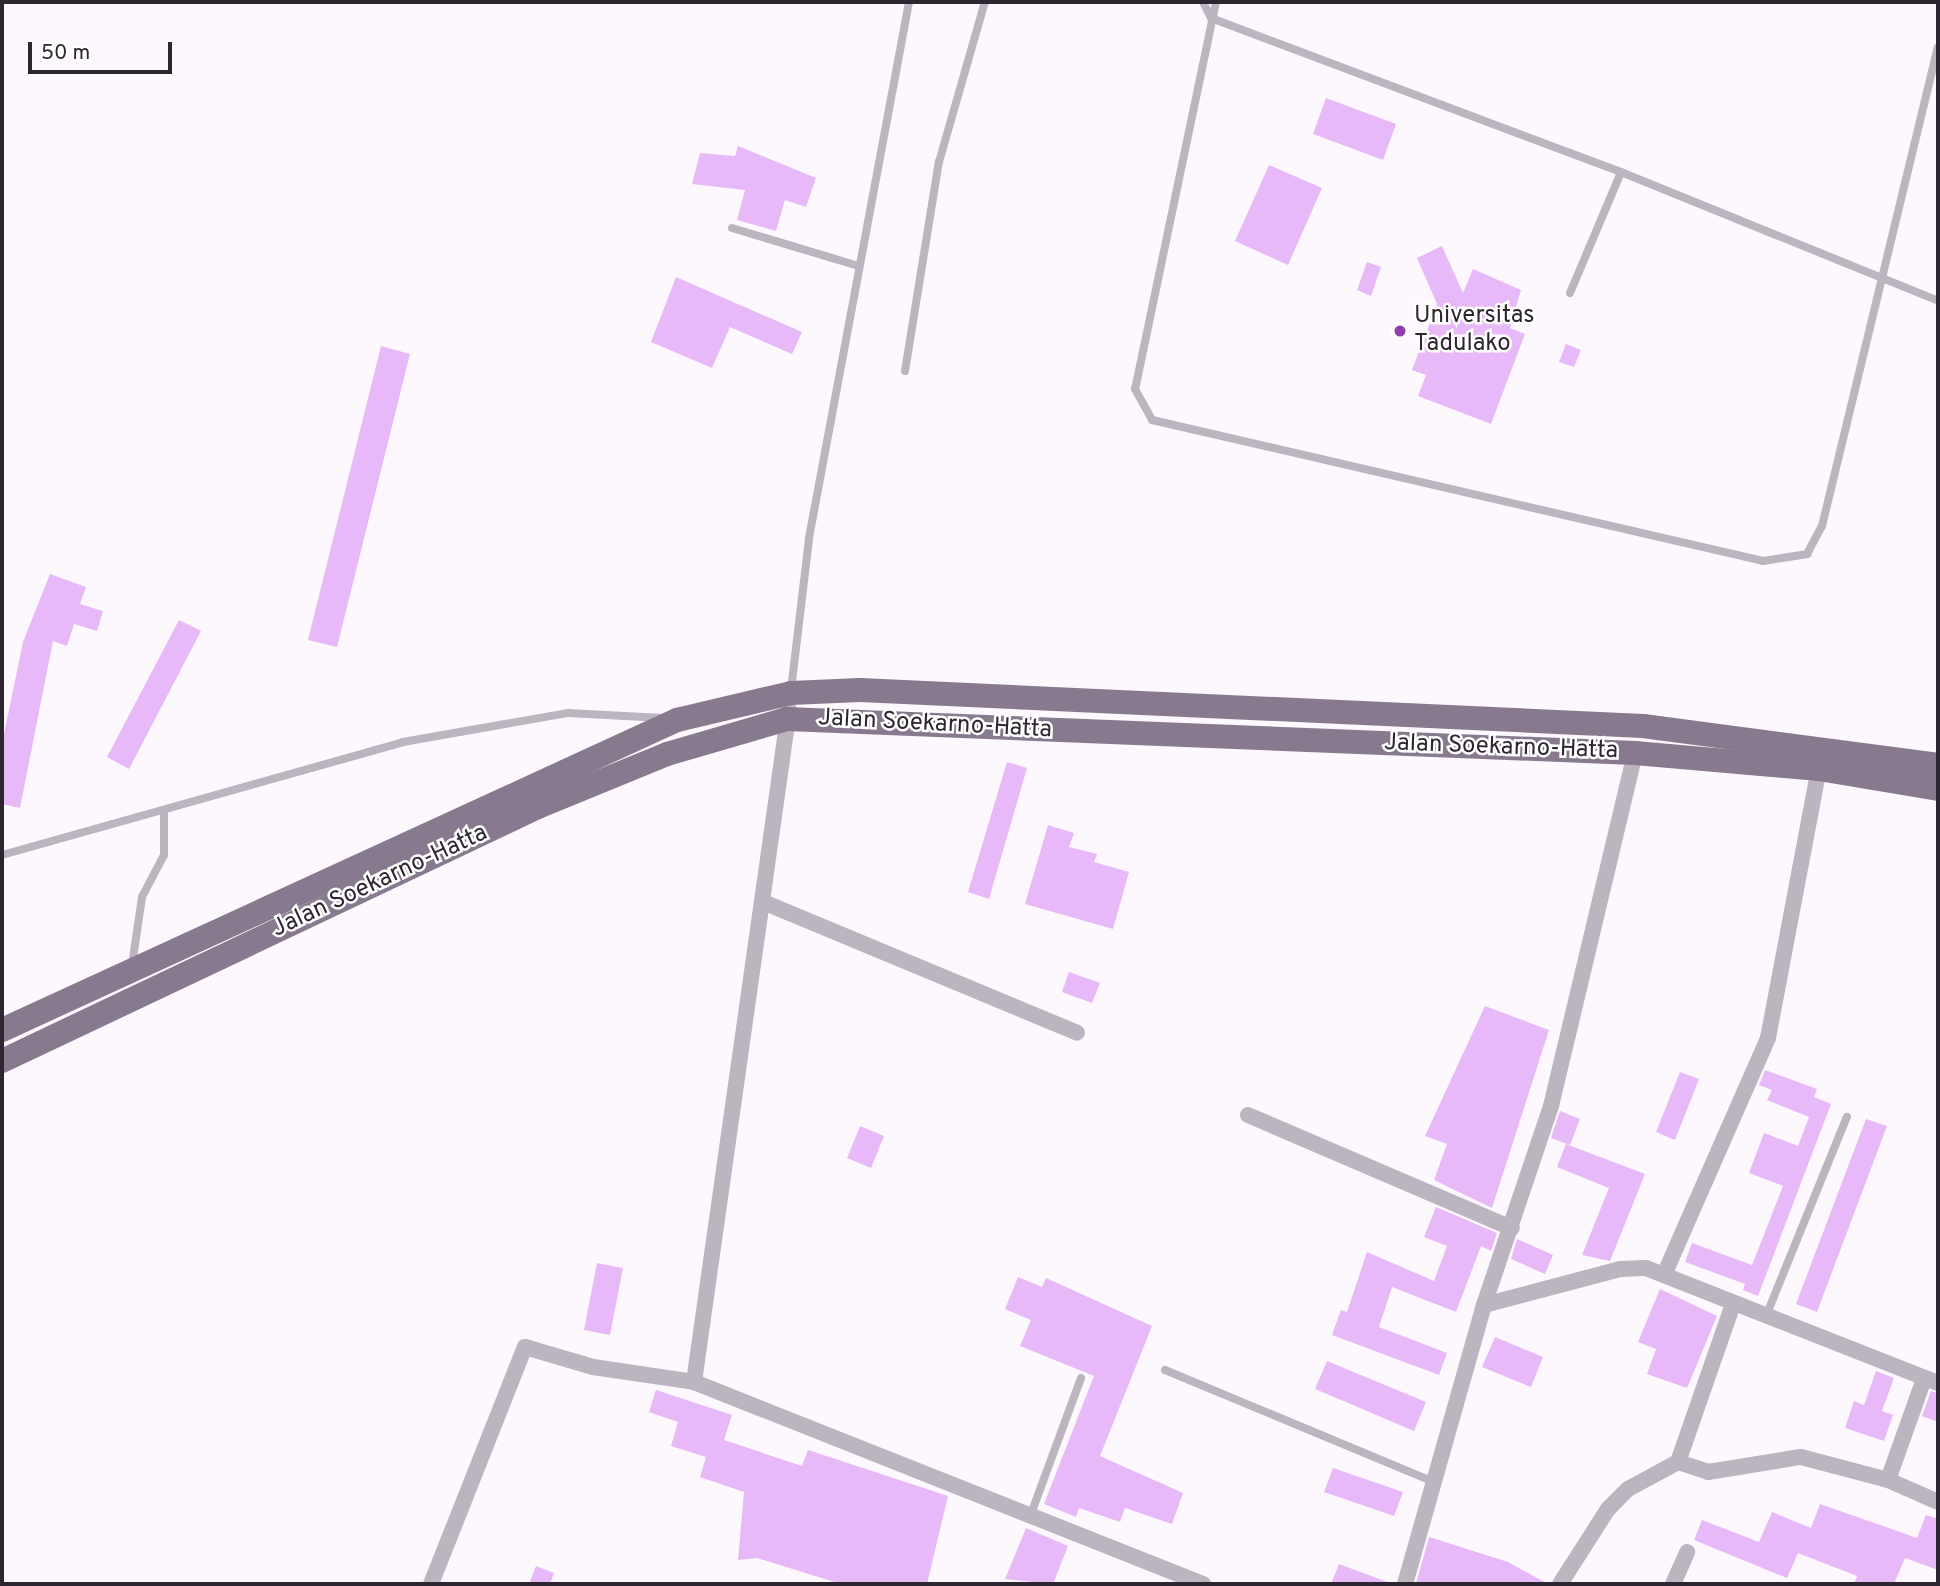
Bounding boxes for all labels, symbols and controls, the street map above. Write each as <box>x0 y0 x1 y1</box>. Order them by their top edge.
scale bar <box>32 28 175 72</box>
text: 50 m <box>41 40 90 67</box>
place label: Universitas Tadulako <box>1414 303 1535 359</box>
marker: Universitas Tadulako <box>1392 323 1408 339</box>
street label: Jalan Soekarno-Hatta <box>817 704 1053 746</box>
street label: Jalan Soekarno-Hatta <box>1383 730 1619 766</box>
street label: Jalan Soekarno-Hatta <box>268 819 492 945</box>

